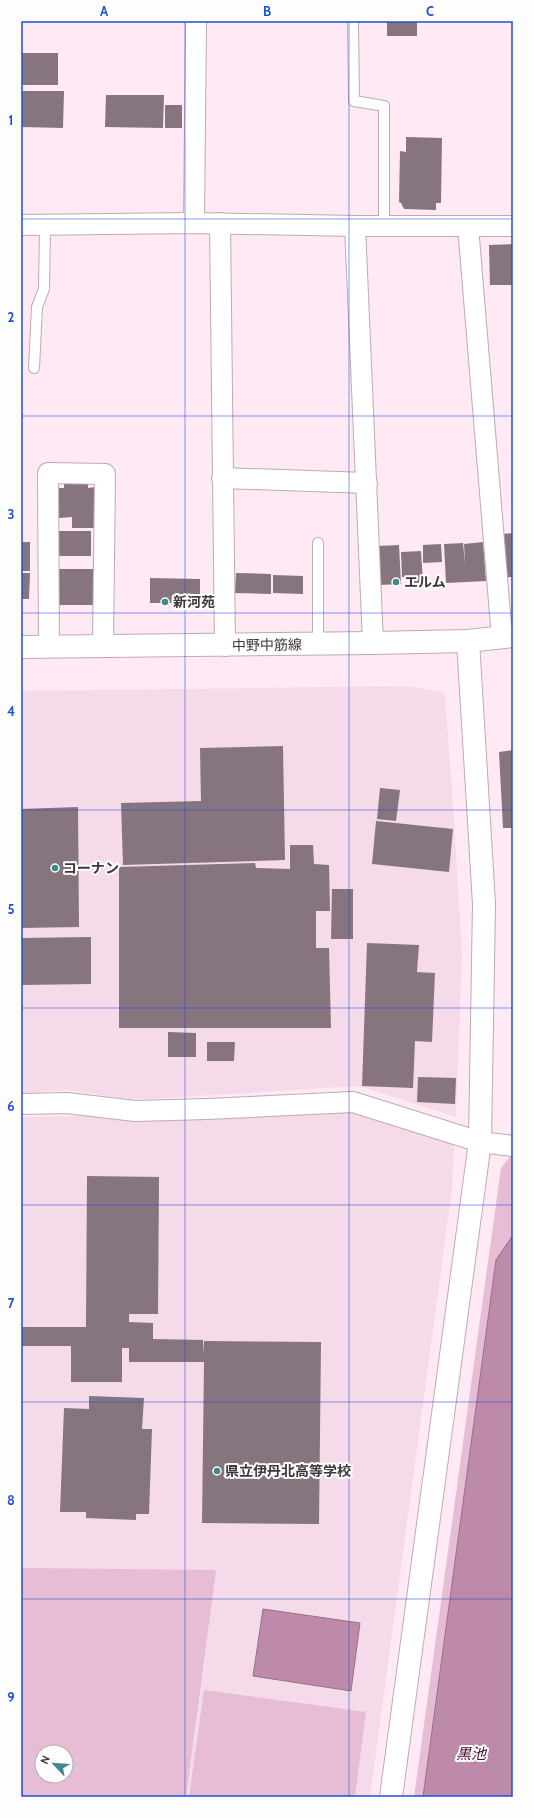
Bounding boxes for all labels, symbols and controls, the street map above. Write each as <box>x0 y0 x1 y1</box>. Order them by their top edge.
text: A <box>100 3 109 19</box>
text: B <box>263 3 271 19</box>
text: C <box>426 3 434 19</box>
text: 1 <box>9 112 13 128</box>
text: 2 <box>8 309 15 325</box>
text: 3 <box>7 506 15 522</box>
place label: エルム <box>404 573 446 591</box>
marker: エルム <box>391 577 401 587</box>
place label: 新河苑 <box>173 593 215 611</box>
marker: 新河苑 <box>160 597 170 607</box>
street label: 中野中筋線 <box>232 635 302 655</box>
text: 4 <box>7 703 15 719</box>
place label: コーナン <box>63 859 119 877</box>
marker: コーナン <box>50 863 60 873</box>
text: 5 <box>8 901 15 917</box>
text: 6 <box>7 1098 15 1114</box>
text: 7 <box>8 1295 15 1311</box>
place label: 県立伊丹北高等学校 <box>225 1462 351 1480</box>
marker: 県立伊丹北高等学校 <box>212 1466 222 1476</box>
text: 8 <box>7 1492 15 1508</box>
text: 9 <box>7 1689 15 1705</box>
north arrow <box>34 1744 74 1784</box>
water label: 黒池 <box>456 1745 488 1763</box>
text: N <box>37 1753 53 1766</box>

